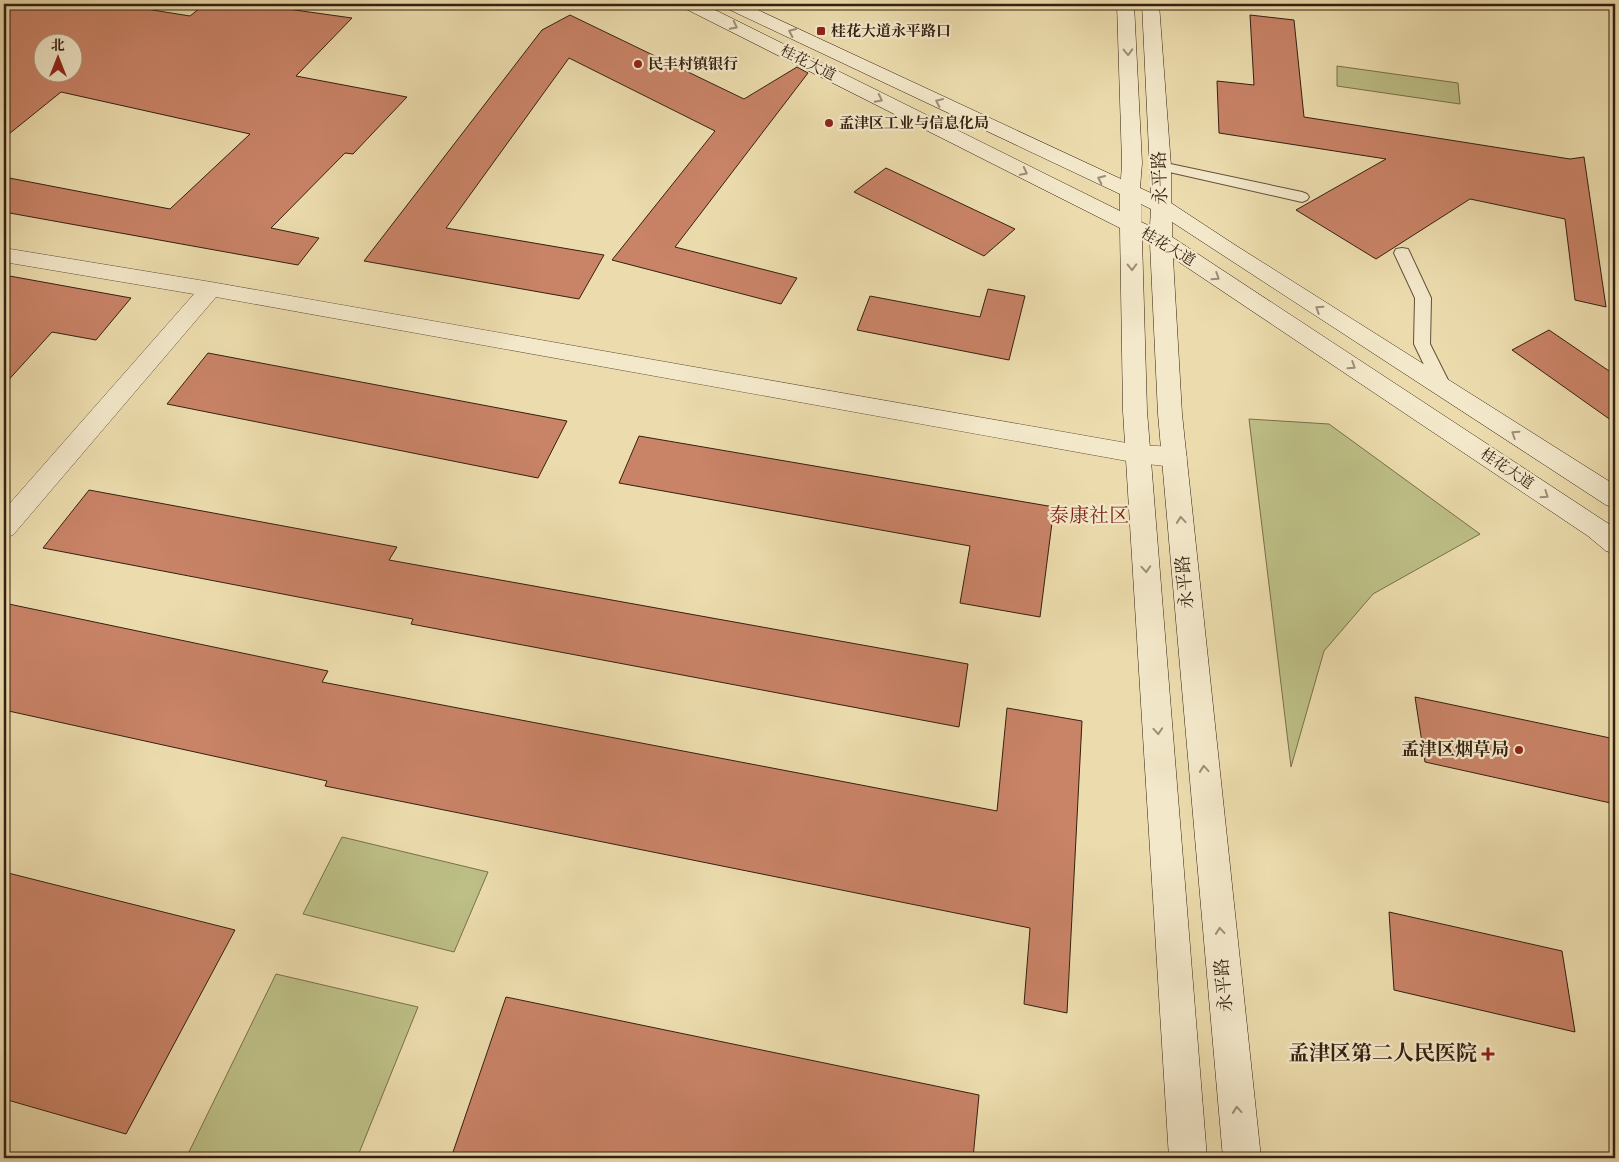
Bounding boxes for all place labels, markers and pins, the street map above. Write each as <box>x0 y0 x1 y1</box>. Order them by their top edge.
place label: 桂花大道永平路口 <box>831 22 951 41</box>
marker: 桂花大道永平路口 <box>815 25 827 37</box>
place label: 民丰村镇银行 <box>648 55 738 74</box>
marker: 民丰村镇银行 <box>632 58 644 70</box>
place label: 孟津区工业与信息化局 <box>839 114 989 133</box>
marker: 孟津区工业与信息化局 <box>823 117 835 129</box>
place label: 孟津区烟草局 <box>1401 739 1509 762</box>
marker: 孟津区烟草局 <box>1513 744 1525 756</box>
place label: 孟津区第二人民医院 <box>1288 1041 1477 1068</box>
marker: 孟津区第二人民医院 <box>1481 1047 1495 1061</box>

